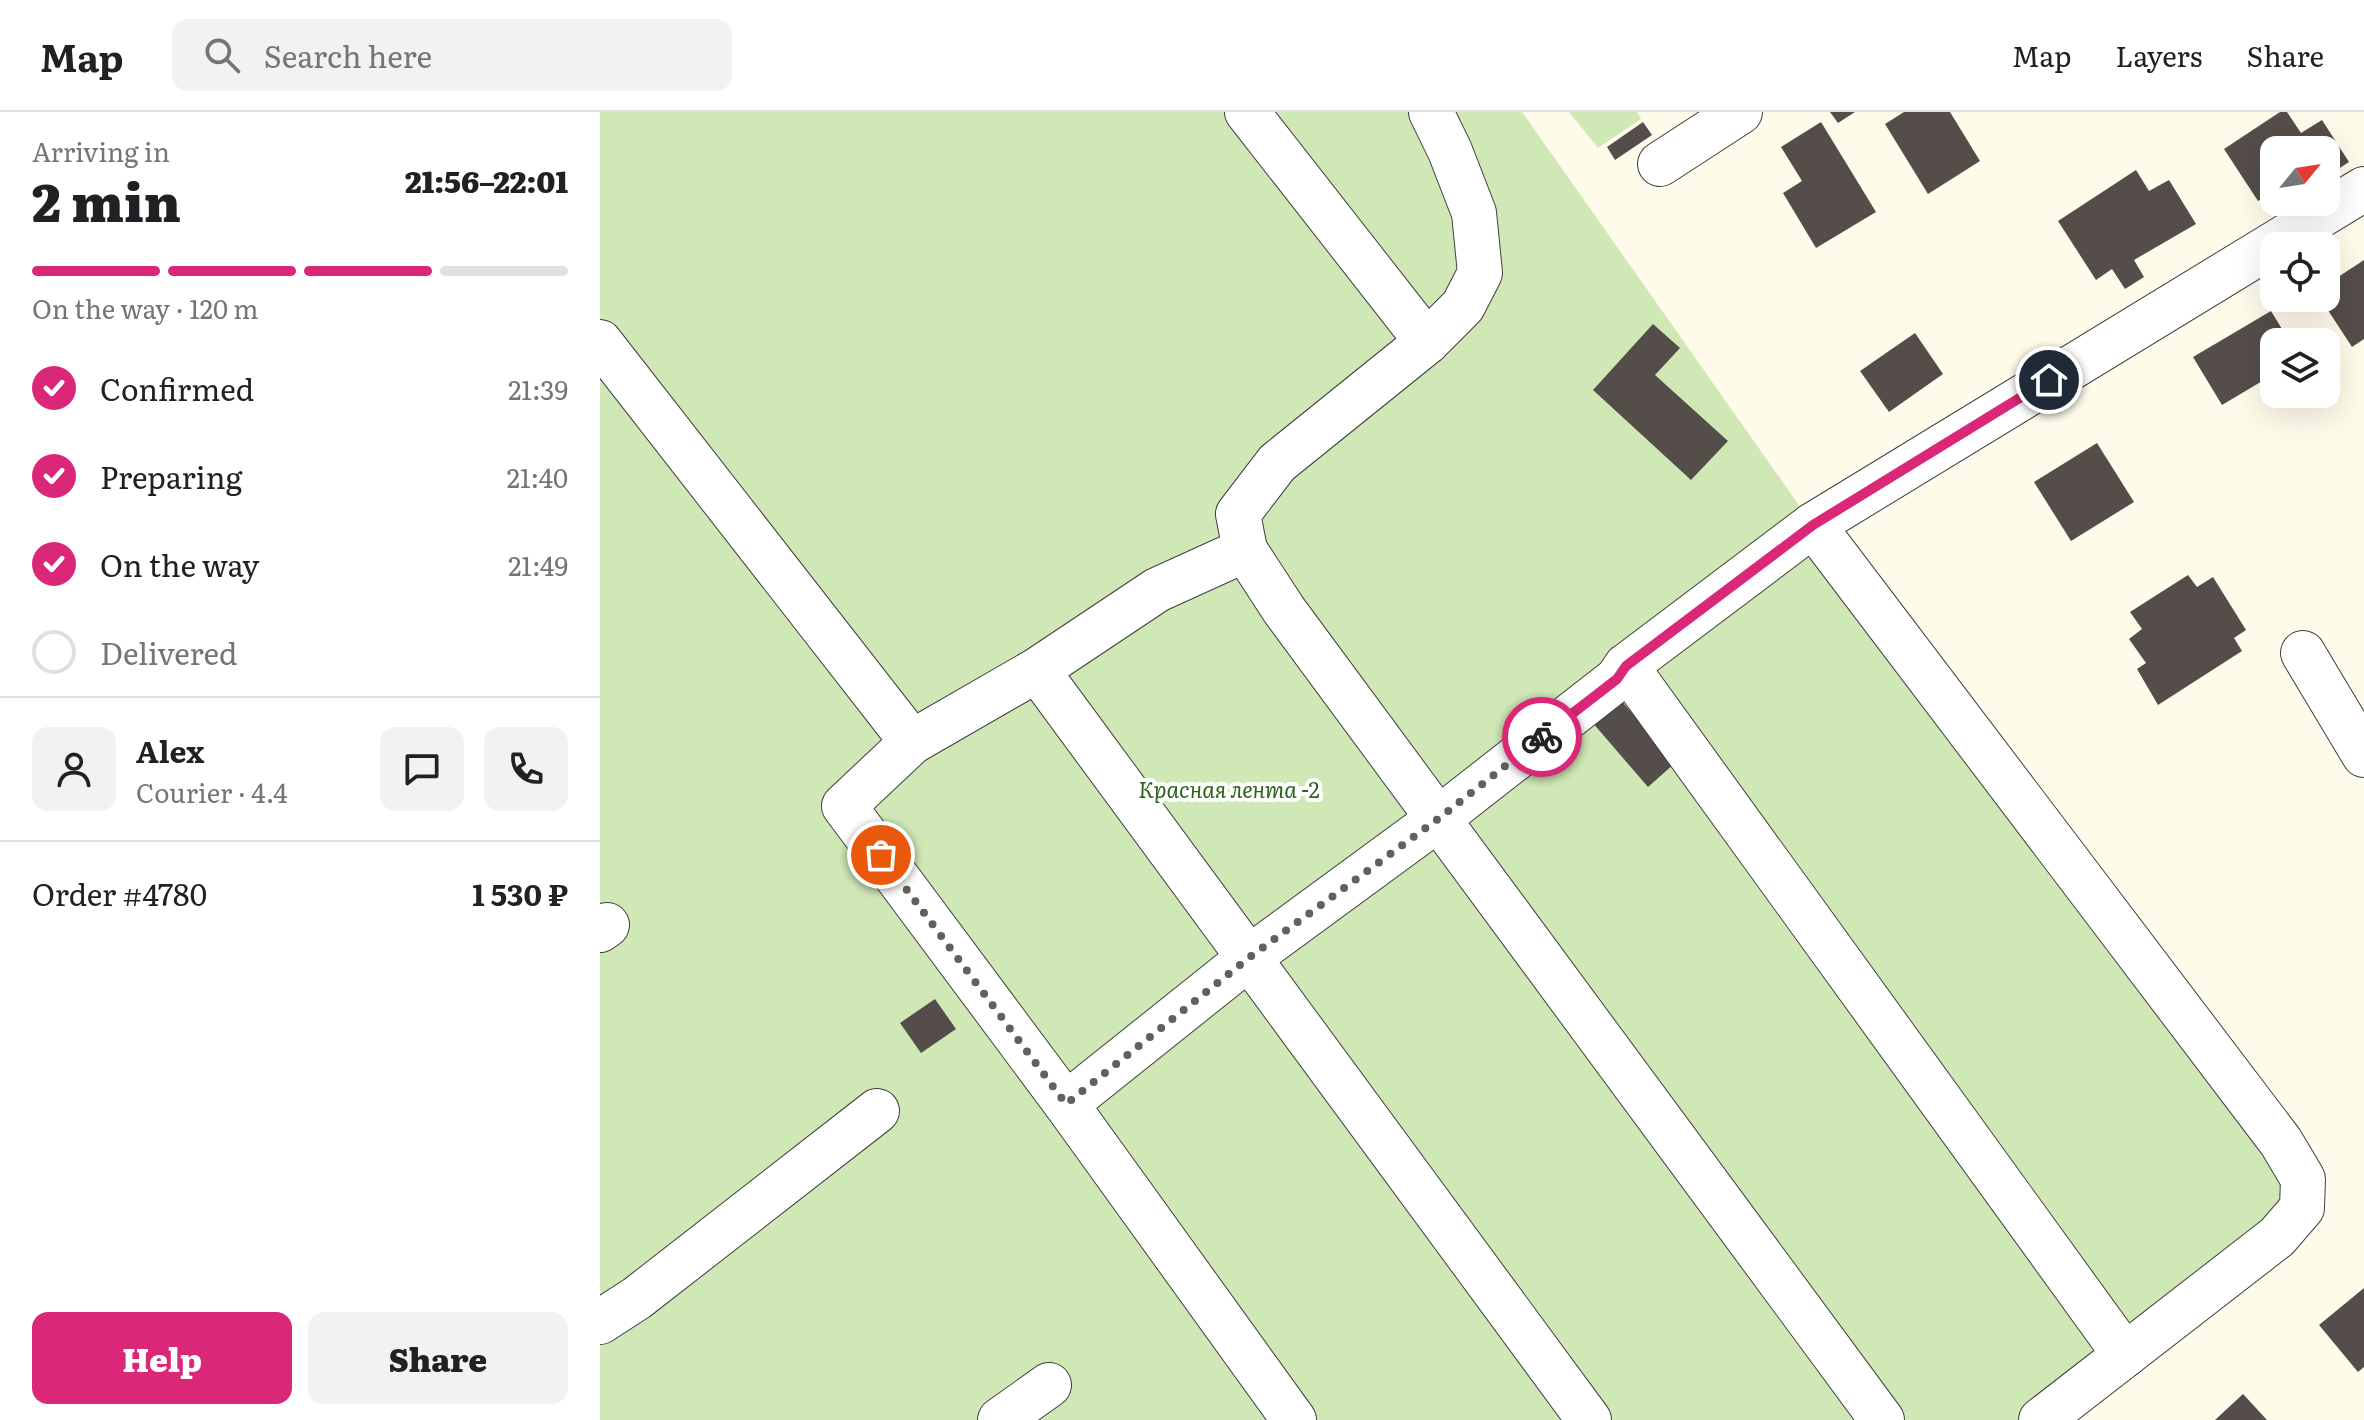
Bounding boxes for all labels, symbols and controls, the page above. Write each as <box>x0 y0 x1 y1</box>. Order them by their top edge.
search box <box>172 19 732 91</box>
text: Map <box>40 27 124 84</box>
icon: search <box>200 33 244 77</box>
text: Search here <box>264 33 432 77</box>
text: Map <box>2012 34 2071 76</box>
text: Layers <box>2115 34 2202 76</box>
text: Share <box>2246 34 2324 76</box>
text: Arriving in <box>32 131 170 170</box>
north arrow <box>2260 136 2340 216</box>
map controls <box>2260 136 2340 408</box>
text: 21:56–22:01 <box>405 158 568 202</box>
text: 2 min <box>32 161 181 238</box>
button: locate <box>2260 232 2340 312</box>
text: On the way · 120 m <box>32 288 258 327</box>
button: layers <box>2260 328 2340 408</box>
pin <box>2015 346 2083 414</box>
icon: home <box>2027 358 2071 402</box>
icon: check <box>32 366 76 410</box>
text: Confirmed <box>100 366 254 410</box>
text: 21:39 <box>508 369 568 408</box>
icon: check <box>32 454 76 498</box>
text: Preparing <box>100 454 242 498</box>
text: 21:40 <box>507 457 568 496</box>
icon: check <box>32 542 76 586</box>
text: On the way <box>100 542 259 586</box>
text: 21:49 <box>508 545 568 584</box>
text: Delivered <box>100 630 237 674</box>
courier <box>1502 697 1582 777</box>
icon: bike <box>1520 715 1564 759</box>
button: person <box>32 727 116 811</box>
button: chat <box>380 727 464 811</box>
button: phone <box>484 727 568 811</box>
text: Alex <box>136 728 204 772</box>
text: Courier · 4.4 <box>136 772 288 811</box>
park label: Красная лента -2 <box>1138 772 1320 805</box>
pin <box>847 821 915 889</box>
icon: bag <box>859 833 903 877</box>
text: Order #4780 <box>32 871 207 915</box>
text: 1 530 ₽ <box>472 871 568 915</box>
button: Help <box>32 1312 292 1404</box>
button: Share <box>308 1312 568 1404</box>

